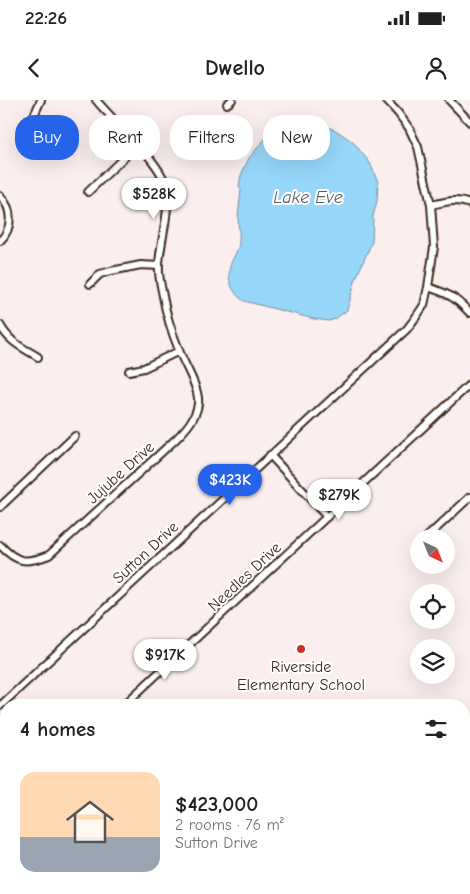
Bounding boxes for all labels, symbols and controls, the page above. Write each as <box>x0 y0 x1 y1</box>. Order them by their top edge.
text: 22:26 <box>25 7 67 29</box>
icon: back <box>20 54 48 82</box>
icon: person <box>422 54 450 82</box>
text: Dwello <box>205 55 265 81</box>
chip: Buy <box>15 115 79 160</box>
chip: Rent <box>89 115 160 160</box>
chip: Filters <box>170 115 253 160</box>
chip: New <box>263 115 330 160</box>
pin: $528K <box>119 178 189 220</box>
text: $528K <box>132 185 176 203</box>
water label: Lake Eve <box>273 187 343 208</box>
street label: Jujube Drive <box>84 438 158 507</box>
pin: $423K <box>195 464 265 506</box>
text: $423K <box>209 471 251 489</box>
pin: $279K <box>304 478 374 521</box>
text: $279K <box>318 486 360 504</box>
street label: Sutton Drive <box>109 518 182 588</box>
north arrow <box>410 529 455 574</box>
map controls <box>410 529 455 684</box>
street label: Needles Drive <box>205 538 285 615</box>
button: locate <box>410 584 455 629</box>
pin: $917K <box>130 638 200 681</box>
button: layers <box>410 639 455 684</box>
marker: Riverside Elementary School <box>295 643 307 655</box>
text: $917K <box>145 646 185 664</box>
place label: Riverside Elementary School <box>237 658 365 694</box>
icon: filters <box>422 715 450 743</box>
text: 4 homes <box>20 717 95 741</box>
icon: home <box>60 792 120 852</box>
text: $423,000 <box>175 792 258 816</box>
text: 2 rooms · 76 m² <box>175 816 284 834</box>
text: Sutton Drive <box>175 834 258 852</box>

